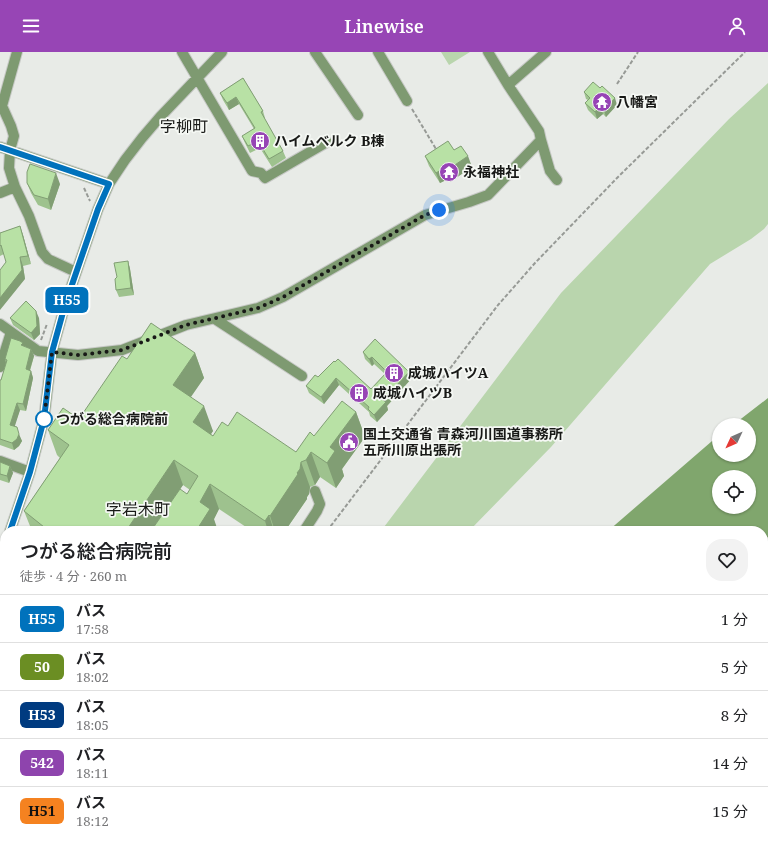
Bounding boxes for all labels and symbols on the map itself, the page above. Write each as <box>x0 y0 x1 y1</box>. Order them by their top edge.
temple icon: 八幡宮 <box>591 91 613 113</box>
place label: 八幡宮 <box>616 92 658 111</box>
district label: 字柳町 <box>160 115 208 137</box>
building icon: ハイムベルク B棟 <box>249 130 271 152</box>
place label: ハイムベルク B棟 <box>274 131 385 150</box>
temple icon: 永福神社 <box>438 161 460 183</box>
place label: 永福神社 <box>463 162 519 181</box>
your location <box>429 200 449 220</box>
line badge: H55 <box>44 287 90 313</box>
building icon: 成城ハイツA <box>383 362 405 384</box>
place label: 成城ハイツA <box>408 363 489 382</box>
building icon: 成城ハイツB <box>348 382 370 404</box>
place label: 成城ハイツB <box>373 383 452 402</box>
place label: つがる総合病院前 <box>56 409 168 428</box>
marker: つがる総合病院前 <box>35 410 53 428</box>
north arrow <box>712 418 756 462</box>
place label: 国土交通省 青森河川国道事務所 五所川原出張所 <box>363 424 563 459</box>
public building icon: 国土交通省 青森河川国道事務所 五所川原出張所 <box>338 431 360 453</box>
district label: 字岩木町 <box>106 498 170 520</box>

